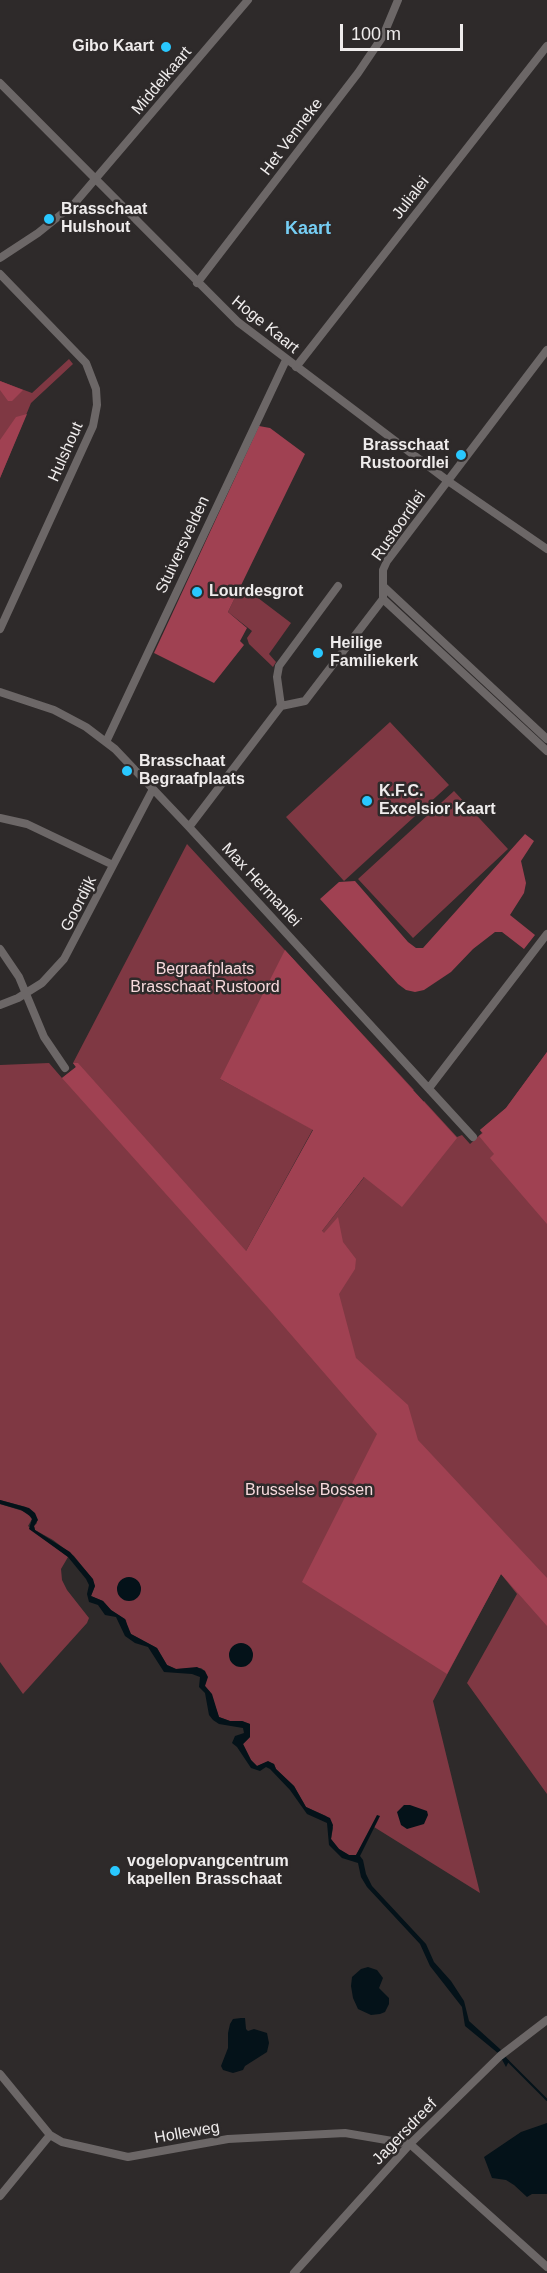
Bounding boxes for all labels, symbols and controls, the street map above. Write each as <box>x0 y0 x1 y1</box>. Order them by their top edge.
scale bar <box>343 12 466 50</box>
text: 100 m <box>351 24 401 44</box>
place label: Gibo Kaart <box>72 37 154 57</box>
marker: Gibo Kaart <box>159 40 173 54</box>
street label: Middelkaart <box>128 43 196 119</box>
street label: Het Venneke <box>257 95 327 179</box>
street label: Julialei <box>388 173 434 223</box>
place label: Brasschaat Hulshout <box>61 200 147 238</box>
marker: Brasschaat Hulshout <box>42 212 56 226</box>
district label: Kaart <box>285 218 331 240</box>
street label: Hoge Kaart <box>228 292 302 358</box>
street label: Hulshout <box>44 419 88 485</box>
place label: Brasschaat Rustoordlei <box>360 436 449 474</box>
marker: Brasschaat Rustoordlei <box>454 448 468 462</box>
street label: Rustoordlei <box>368 487 430 565</box>
street label: Stuiversvelden <box>152 493 214 597</box>
place label: Lourdesgrot <box>209 582 303 602</box>
marker: Lourdesgrot <box>190 585 204 599</box>
place label: Heilige Familiekerk <box>330 634 418 672</box>
marker: Heilige Familiekerk <box>311 646 325 660</box>
place label: Brasschaat Begraafplaats <box>139 752 245 790</box>
marker: Brasschaat Begraafplaats <box>120 764 134 778</box>
place label: K.F.C. Excelsior Kaart <box>379 782 496 820</box>
marker: K.F.C. Excelsior Kaart <box>360 794 374 808</box>
street label: Max Hermanlei <box>217 839 305 931</box>
street label: Goordijk <box>57 873 101 935</box>
park label: Begraafplaats Brasschaat Rustoord <box>130 960 280 998</box>
park label: Brusselse Bossen <box>245 1481 373 1501</box>
place label: vogelopvangcentrum kapellen Brasschaat <box>127 1852 289 1890</box>
marker: vogelopvangcentrum kapellen Brasschaat <box>108 1864 122 1878</box>
street label: Jagersdreef <box>369 2095 441 2169</box>
street label: Holleweg <box>153 2118 221 2148</box>

